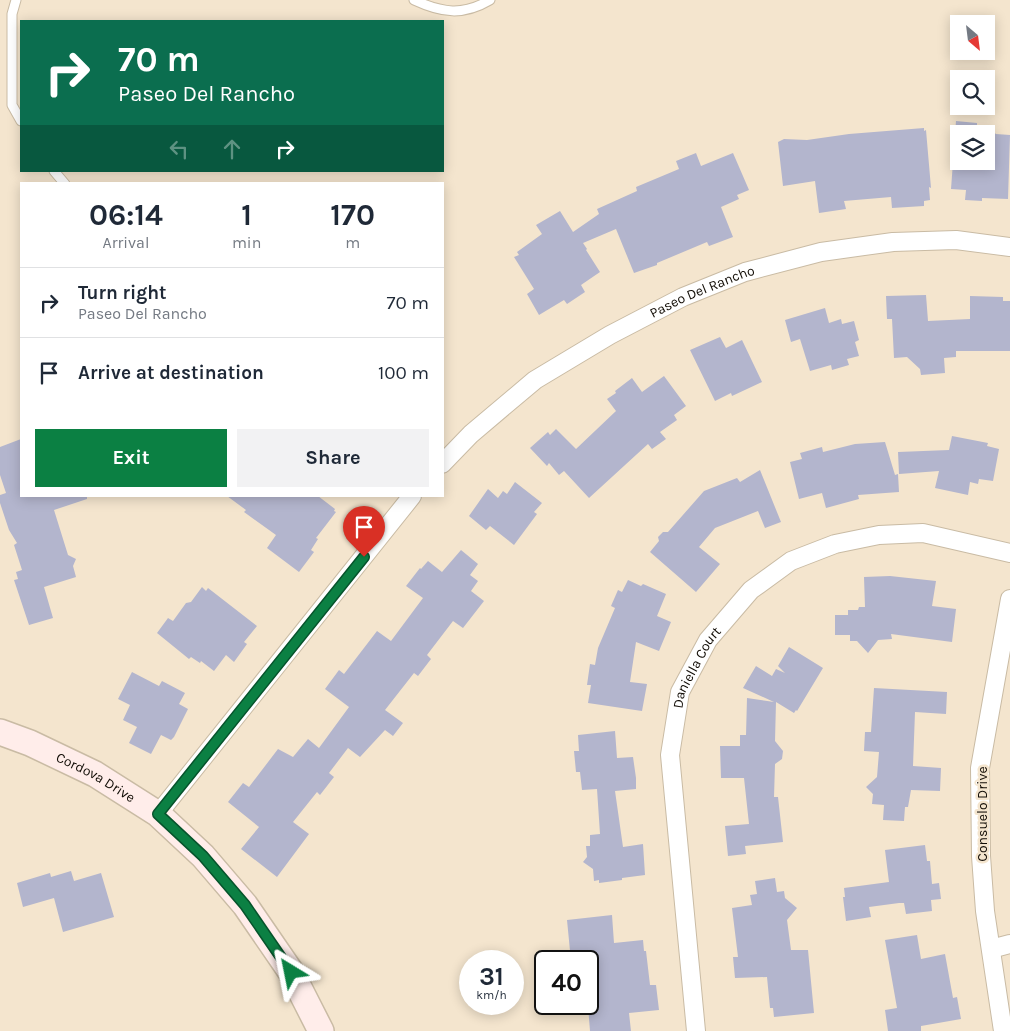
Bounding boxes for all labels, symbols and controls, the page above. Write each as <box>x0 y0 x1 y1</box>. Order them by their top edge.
north arrow <box>950 15 995 60</box>
map controls <box>950 15 995 170</box>
text: 70 m <box>118 39 200 80</box>
icon: right <box>35 40 100 105</box>
button: search <box>950 70 995 115</box>
text: Paseo Del Rancho <box>118 81 295 107</box>
button: layers <box>950 125 995 170</box>
icon: left <box>165 135 193 163</box>
icon: ahead <box>218 135 246 163</box>
icon: right <box>271 135 299 163</box>
text: 06:14 <box>89 197 163 233</box>
text: 1 <box>241 197 252 233</box>
text: 170 <box>330 197 375 233</box>
text: Arrival <box>103 233 149 252</box>
text: min <box>232 233 261 252</box>
text: m <box>345 233 360 252</box>
street label: Paseo Del Rancho <box>647 261 756 321</box>
text: Turn right <box>78 282 167 304</box>
icon: right <box>35 289 63 317</box>
text: 70 m <box>387 292 429 314</box>
text: Paseo Del Rancho <box>78 304 207 323</box>
icon: arrive <box>35 359 63 387</box>
text: Arrive at destination <box>78 362 264 384</box>
text: 100 m <box>378 362 429 384</box>
button: Exit <box>35 429 227 487</box>
button: Share <box>237 429 429 487</box>
pin <box>343 506 385 557</box>
icon: arrive <box>350 513 378 541</box>
street label: Daniella Court <box>669 623 724 710</box>
street label: Cordova Drive <box>53 748 138 806</box>
street label: Consuelo Drive <box>974 766 991 862</box>
position arrow <box>264 945 316 997</box>
speed limit sign: 40 <box>534 950 599 1015</box>
text: 31 <box>479 962 504 991</box>
text: km/h <box>476 988 507 1002</box>

